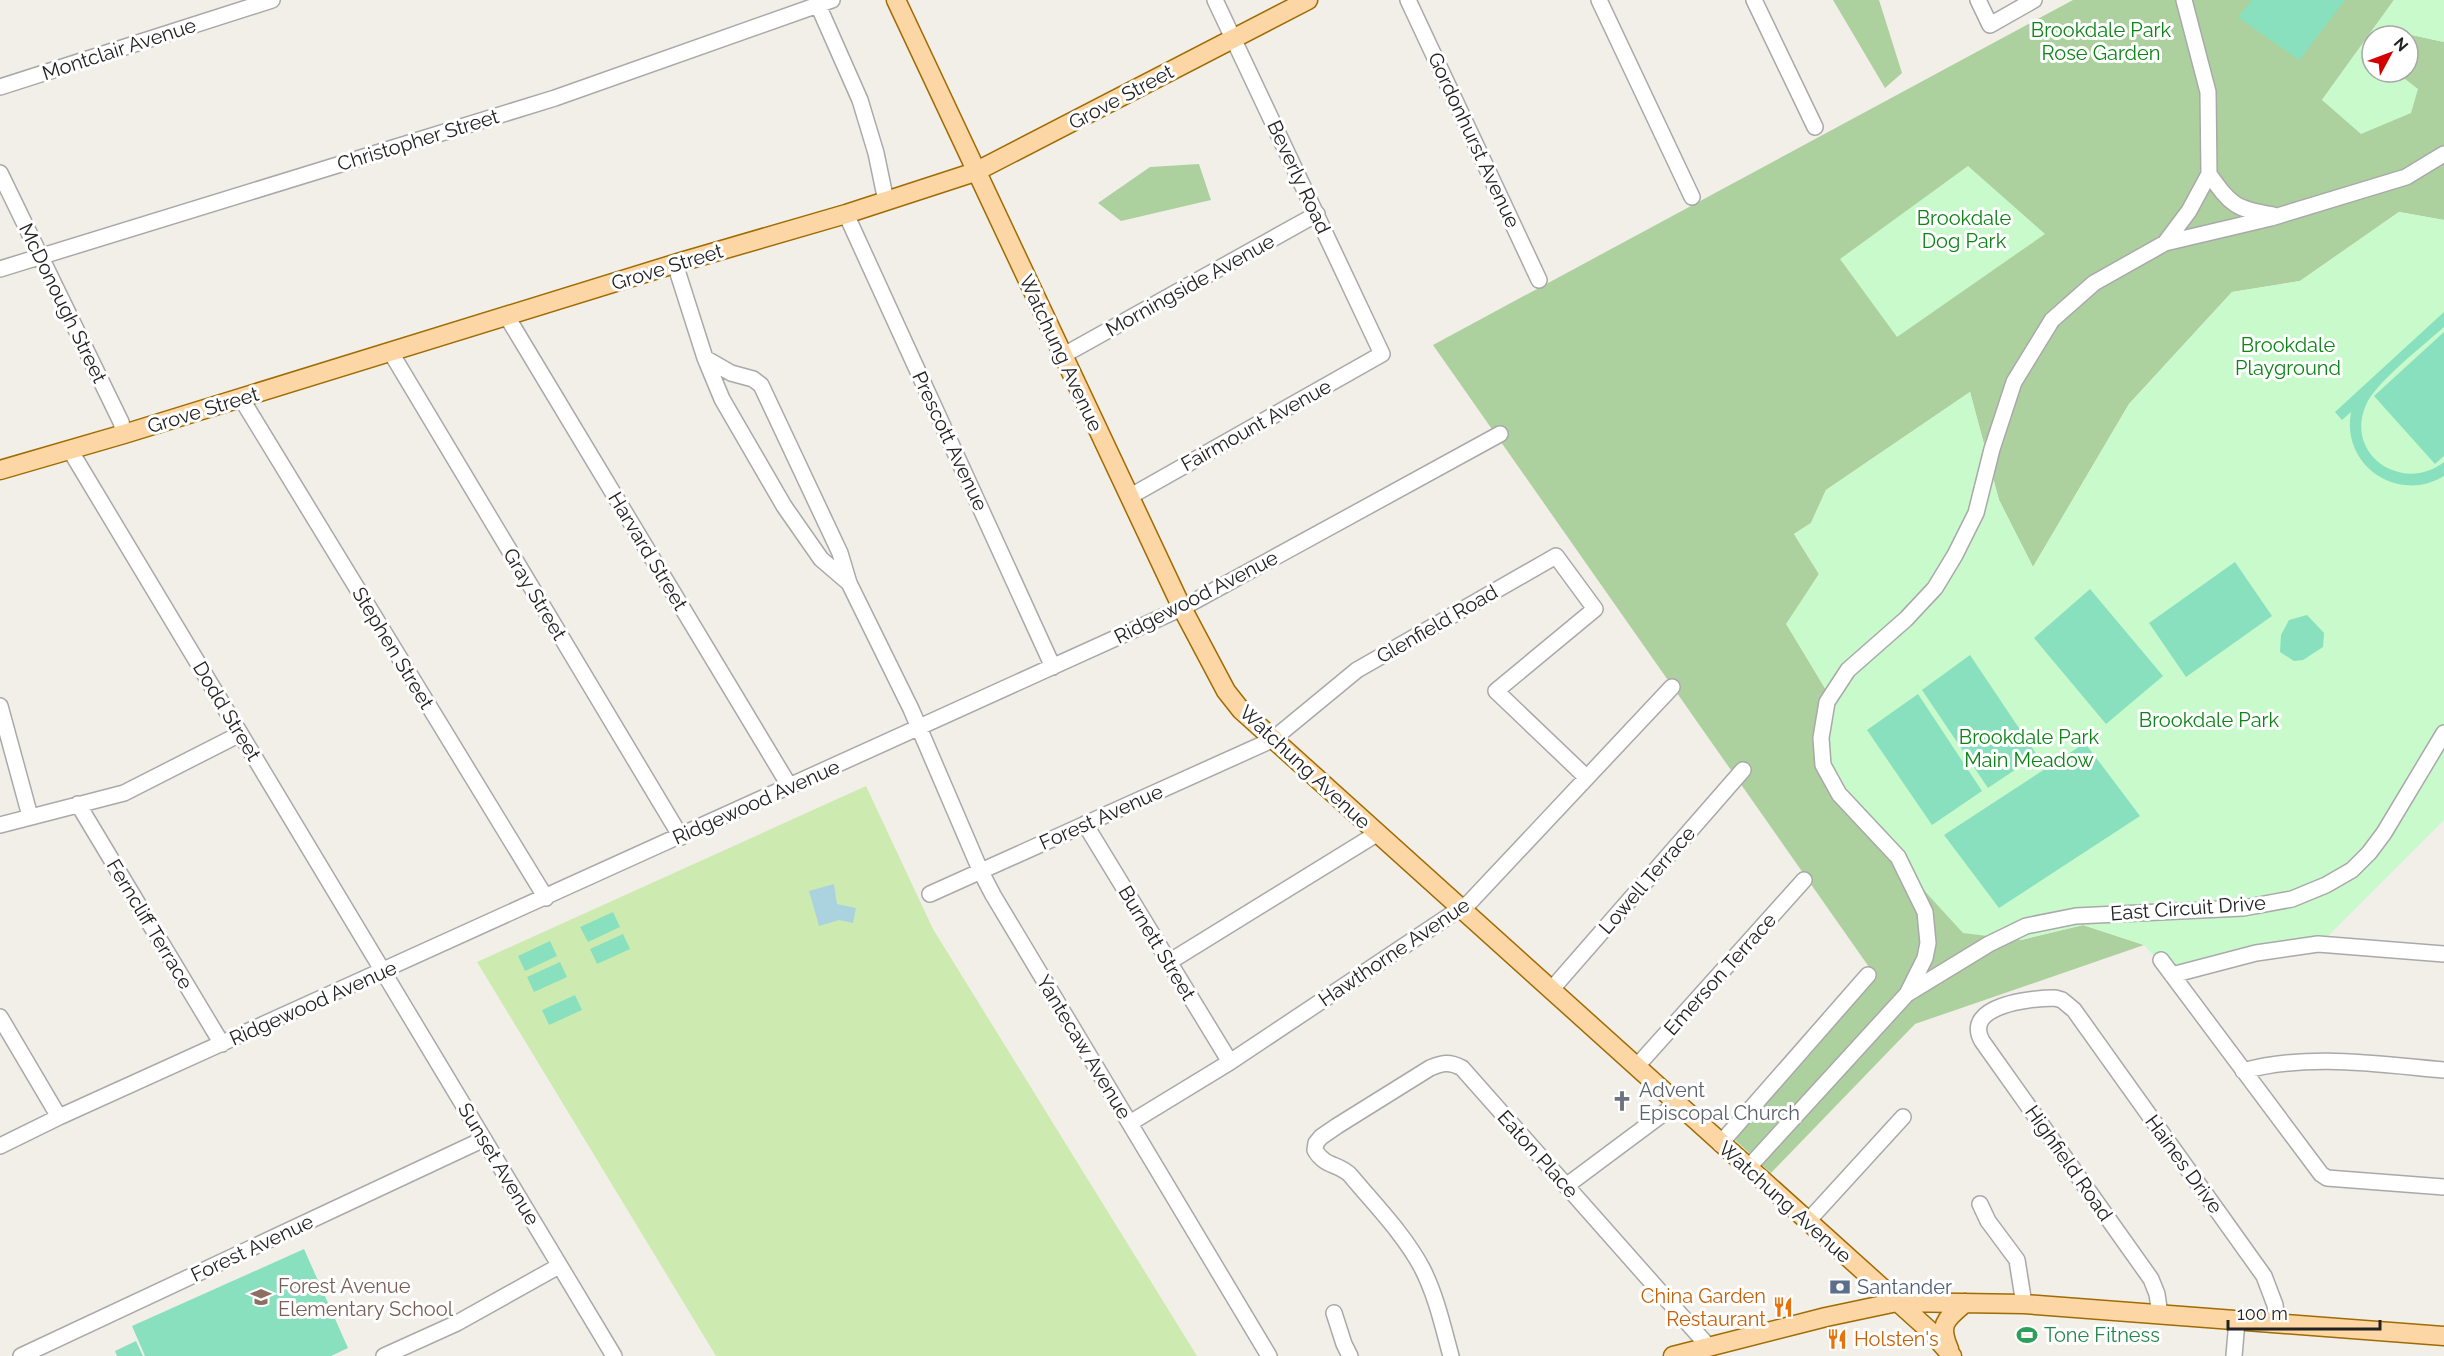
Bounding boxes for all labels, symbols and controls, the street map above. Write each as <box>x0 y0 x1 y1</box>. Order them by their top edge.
street label: Montclair Avenue <box>39 13 199 85</box>
park label: Brookdale Park Rose Garden <box>2031 18 2172 65</box>
north arrow <box>2360 24 2420 84</box>
text: N <box>2390 34 2412 55</box>
street label: Gordonhurst Avenue <box>1423 49 1525 232</box>
street label: Grove Street <box>1065 59 1178 135</box>
street label: Christopher Street <box>334 104 502 176</box>
street label: Beverly Road <box>1262 116 1336 238</box>
park label: Brookdale Dog Park <box>1917 206 2011 253</box>
street label: McDonough Street <box>14 219 112 387</box>
street label: Morningside Avenue <box>1101 229 1279 341</box>
street label: Grove Street <box>608 239 726 295</box>
street label: Watchung Avenue <box>1014 271 1108 436</box>
park label: Brookdale Playground <box>2235 333 2341 380</box>
street label: Prescott Avenue <box>907 367 993 515</box>
street label: Fairmount Avenue <box>1177 374 1335 476</box>
street label: Grove Street <box>144 382 262 438</box>
street label: Harvard Street <box>603 488 693 615</box>
street label: Gray Street <box>498 544 572 644</box>
street label: Ridgewood Avenue <box>1110 545 1282 649</box>
street label: Glenfield Road <box>1372 580 1502 668</box>
street label: Stephen Street <box>347 583 439 714</box>
street label: Dodd Street <box>188 657 266 765</box>
street label: Watchung Avenue <box>1234 700 1376 834</box>
park label: Brookdale Park <box>2139 708 2280 732</box>
park label: Brookdale Park Main Meadow <box>1959 725 2100 772</box>
street label: Ridgewood Avenue <box>669 754 844 850</box>
street label: Forest Avenue <box>1036 779 1167 855</box>
street label: Lowell Terrace <box>1594 821 1700 939</box>
street label: Ferncliff Terrace <box>102 855 198 994</box>
street label: Burnett Street <box>1113 881 1201 1005</box>
street label: East Circuit Drive <box>2109 891 2267 925</box>
street label: Hawthorne Avenue <box>1314 892 1474 1011</box>
street label: Emerson Terrace <box>1659 908 1781 1040</box>
street label: Ridgewood Avenue <box>226 955 401 1051</box>
street label: Yantecaw Avenue <box>1032 971 1137 1124</box>
place label: Advent Episcopal Church <box>1639 1078 1800 1125</box>
church icon: Advent Episcopal Church <box>1610 1089 1634 1113</box>
street label: Sunset Avenue <box>453 1099 545 1230</box>
street label: Highfield Road <box>2020 1100 2118 1226</box>
street label: Eaton Place <box>1492 1105 1584 1203</box>
street label: Haines Drive <box>2140 1110 2228 1218</box>
street label: Watchung Avenue <box>1714 1136 1857 1268</box>
street label: Forest Avenue <box>187 1209 317 1287</box>
place label: Forest Avenue Elementary School <box>278 1274 454 1321</box>
bank icon: Santander <box>1828 1275 1852 1299</box>
place label: Santander <box>1857 1275 1952 1299</box>
place label: China Garden Restaurant <box>1641 1284 1766 1331</box>
school or university icon: Forest Avenue Elementary School <box>249 1285 273 1309</box>
scale bar <box>2228 1293 2380 1331</box>
restaurant icon: China Garden Restaurant <box>1771 1295 1795 1319</box>
text: 100 m <box>2237 1303 2288 1324</box>
sports icon: Tone Fitness <box>2015 1323 2039 1347</box>
place label: Tone Fitness <box>2044 1323 2160 1347</box>
restaurant icon: Holsten's <box>1825 1327 1849 1351</box>
place label: Holsten's <box>1854 1327 1939 1351</box>

